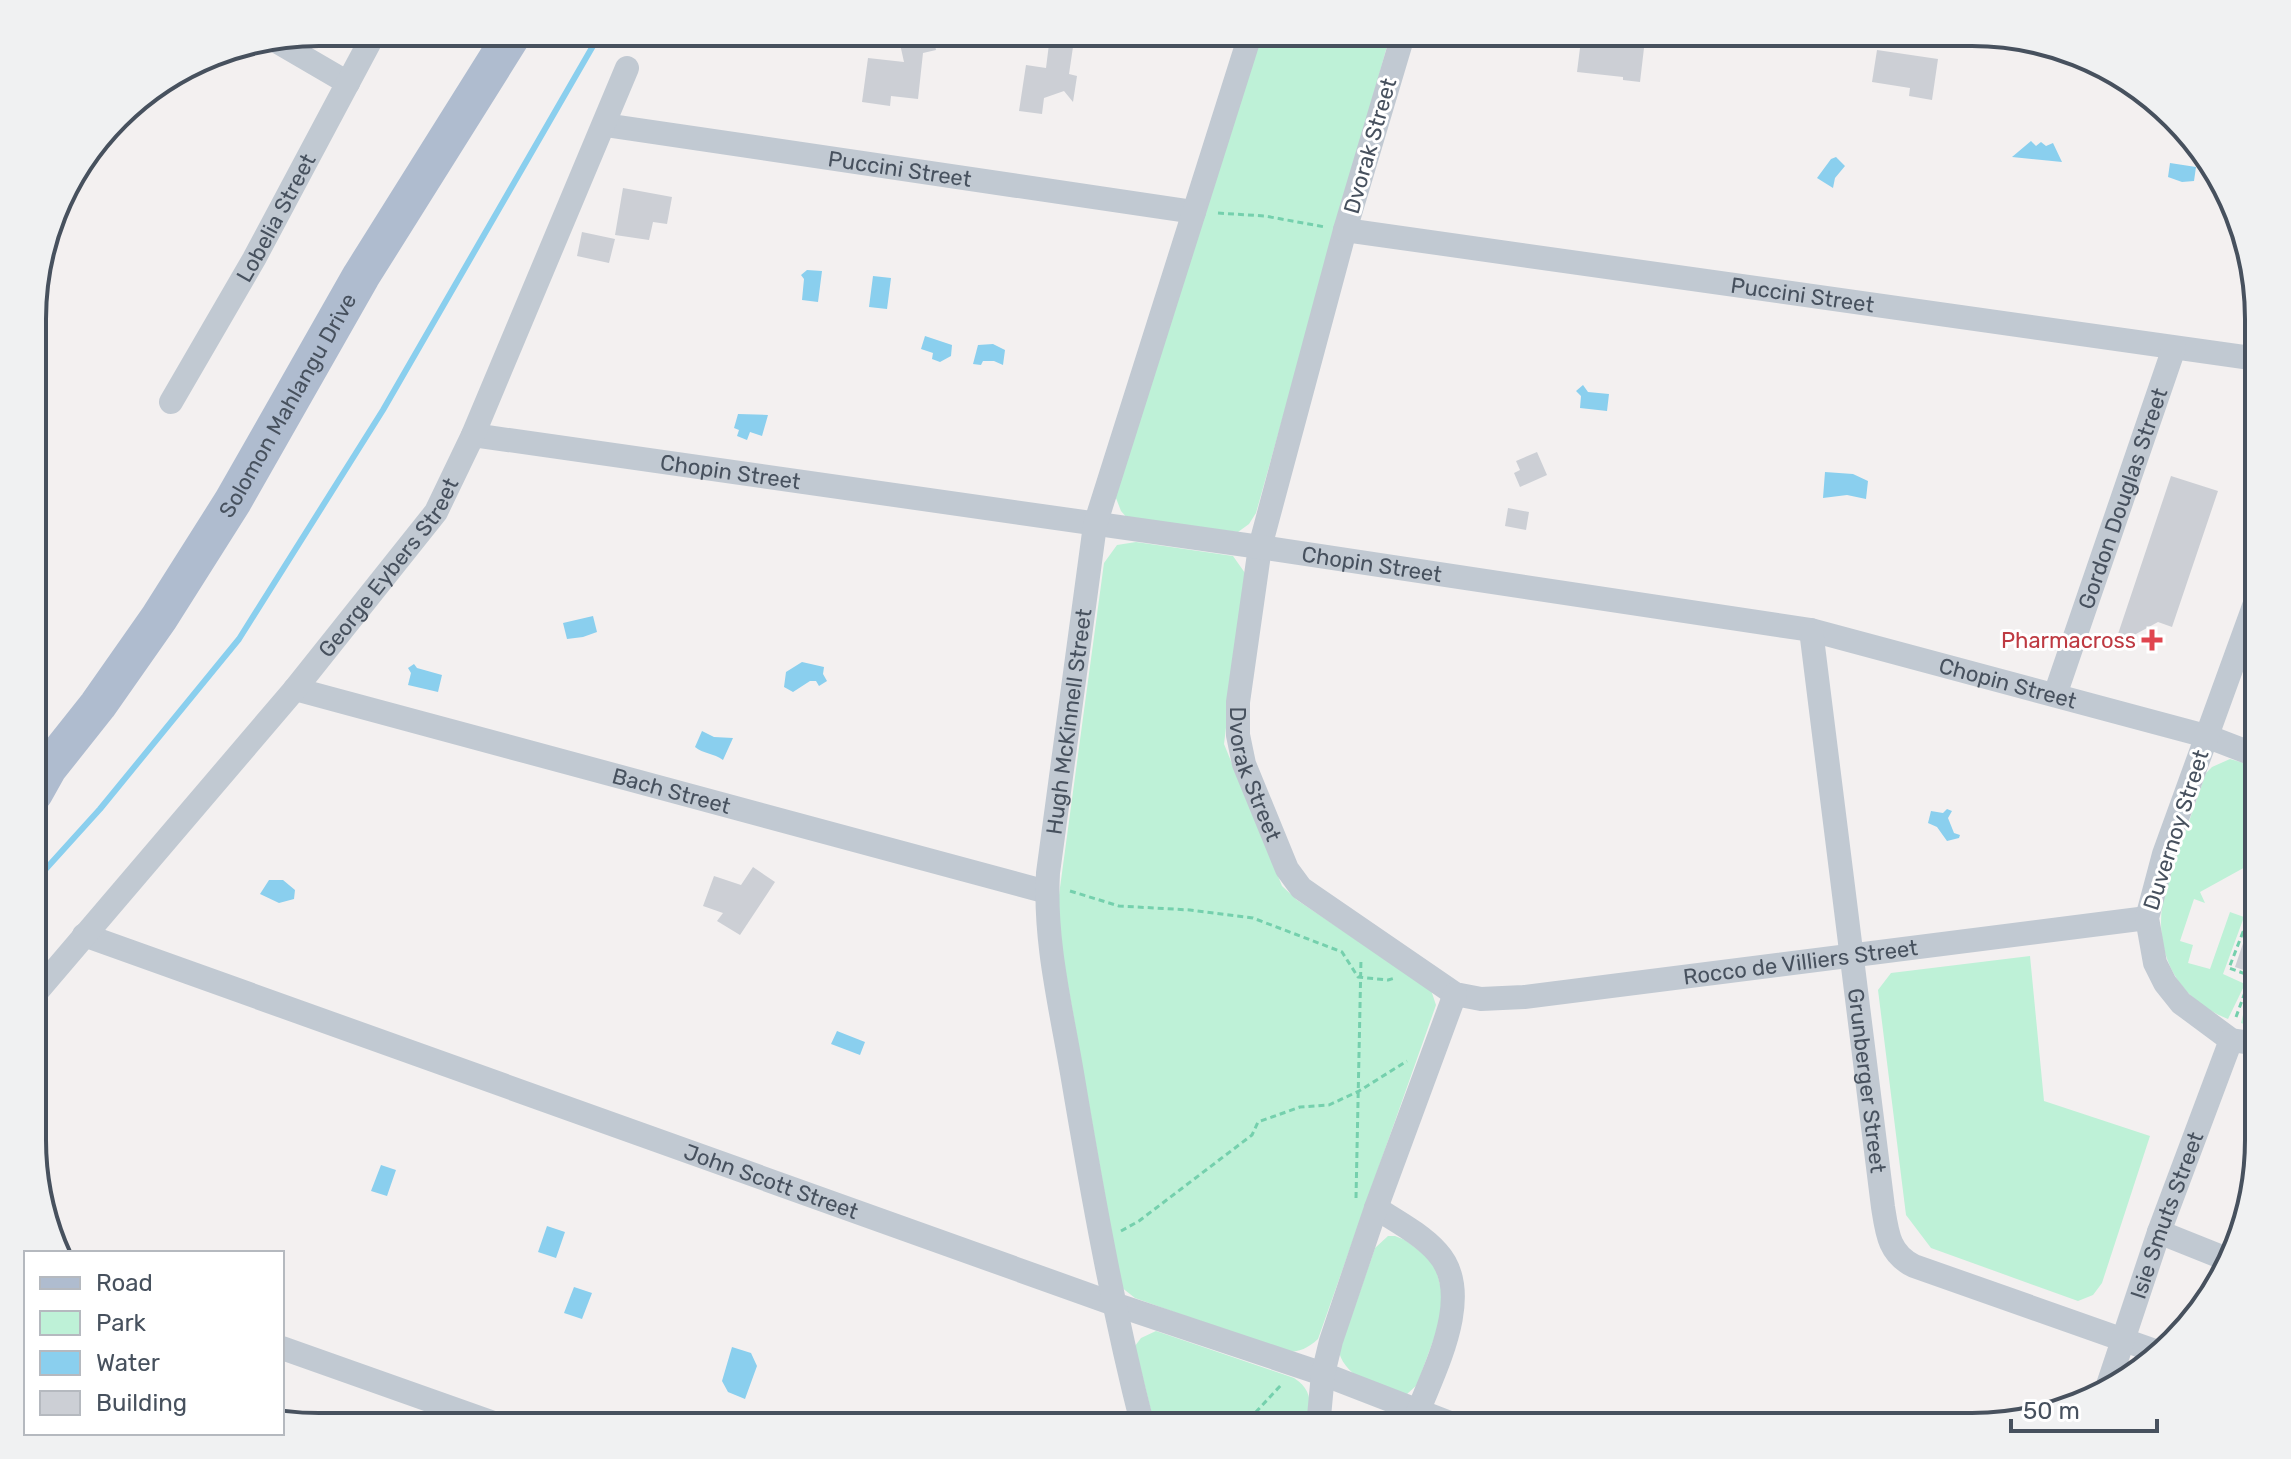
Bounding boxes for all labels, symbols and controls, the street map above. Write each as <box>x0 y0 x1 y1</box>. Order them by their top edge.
street label: Dvorak Street <box>1338 75 1402 217</box>
street label: Puccini Street <box>826 145 974 193</box>
street label: Lobelia Street <box>230 148 321 287</box>
street label: Puccini Street <box>1729 271 1876 318</box>
street label: Solomon Mahlangu Drive <box>213 288 362 522</box>
street label: Gordon Douglas Street <box>2072 384 2173 612</box>
street label: Chopin Street <box>658 448 803 495</box>
street label: George Eybers Street <box>312 473 464 662</box>
street label: Chopin Street <box>1300 540 1444 588</box>
street label: Hugh McKinnell Street <box>1040 606 1097 836</box>
place label: Pharmacross <box>2001 627 2136 654</box>
marker: Pharmacross <box>2143 631 2161 649</box>
street label: Chopin Street <box>1936 651 2080 714</box>
street label: Dvorak Street <box>1224 707 1288 845</box>
street label: Duvernoy Street <box>2137 746 2215 914</box>
street label: Bach Street <box>609 762 734 820</box>
street label: Rocco de Villiers Street <box>1681 934 1920 990</box>
street label: Grunberger Street <box>1842 987 1892 1175</box>
street label: Isie Smuts Street <box>2124 1127 2209 1302</box>
street label: John Scott Street <box>680 1138 862 1225</box>
legend <box>24 1251 284 1435</box>
text: Road <box>96 1269 153 1297</box>
text: Park <box>96 1309 147 1337</box>
text: Water <box>96 1349 160 1377</box>
scale bar <box>2011 1383 2157 1433</box>
text: Building <box>96 1389 187 1417</box>
text: 50 m <box>2023 1397 2080 1425</box>

